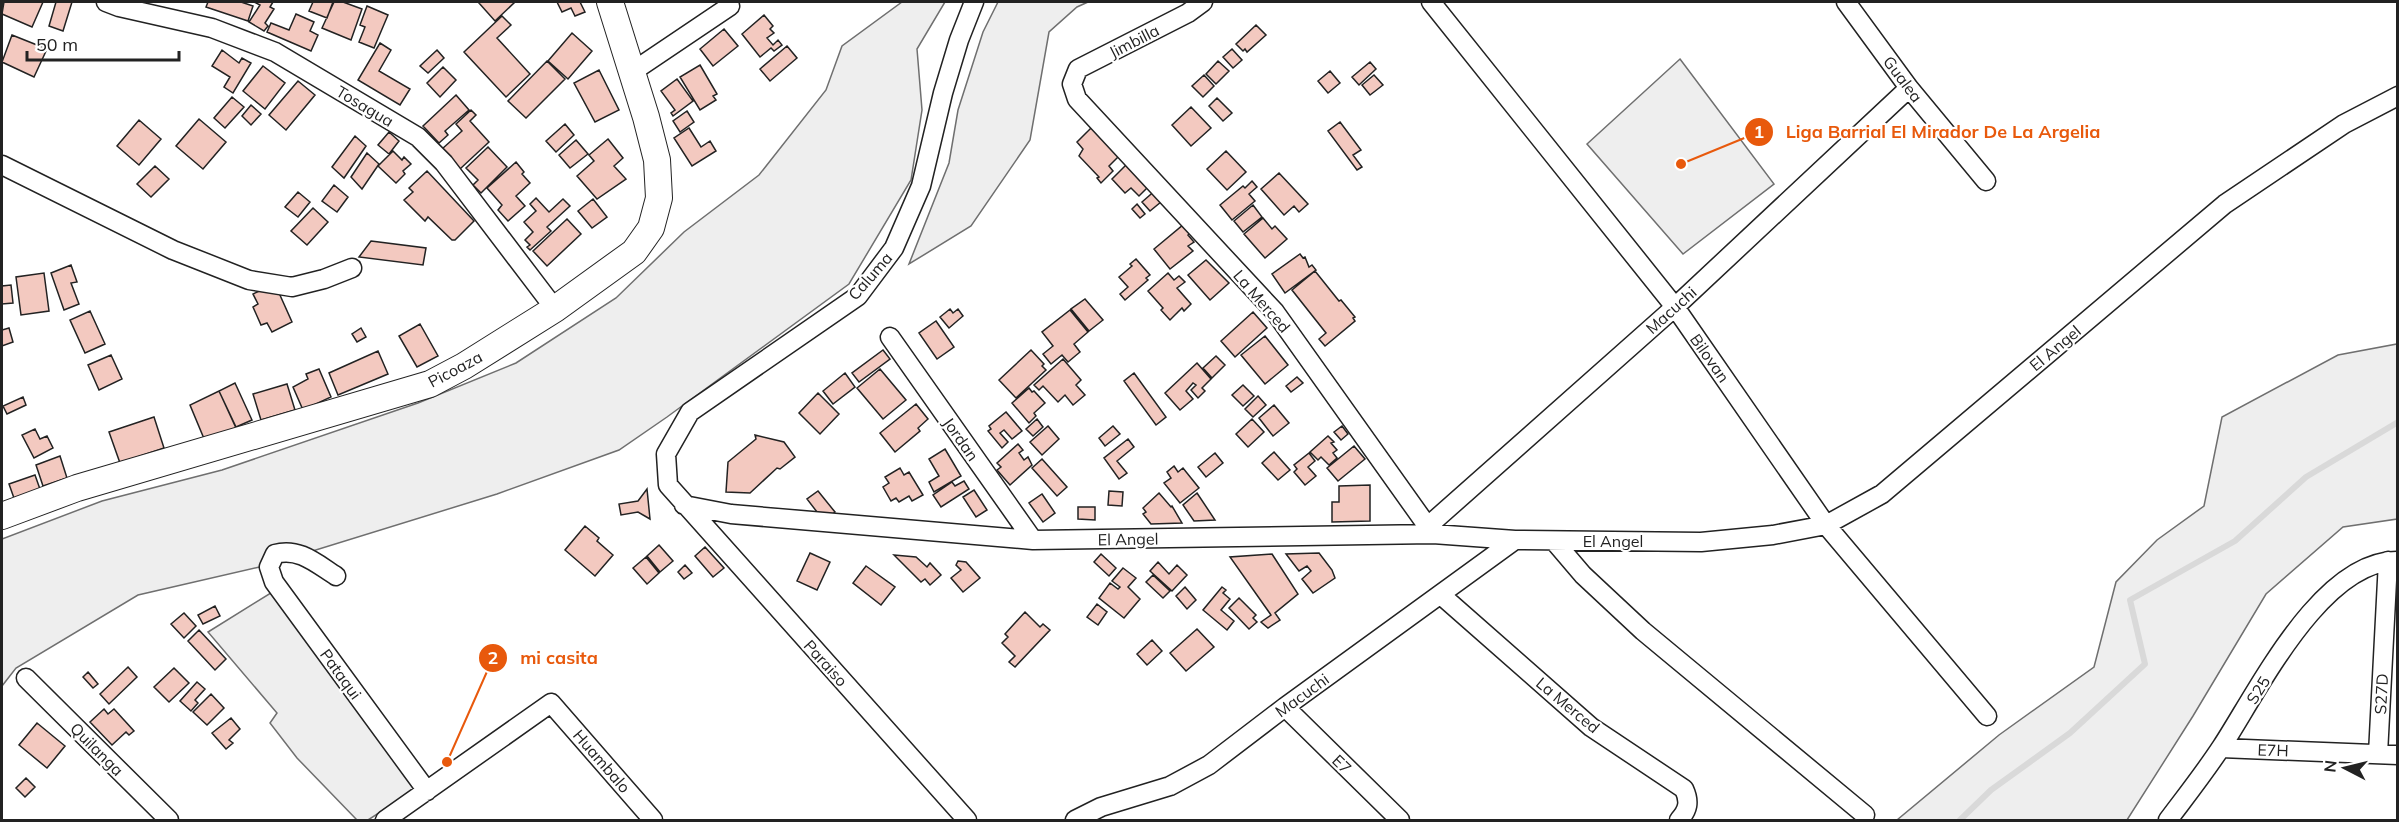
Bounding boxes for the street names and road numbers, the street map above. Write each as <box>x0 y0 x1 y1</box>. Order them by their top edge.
street label: Jimbilla <box>1106 20 1162 62</box>
street label: Gualea <box>1879 52 1927 106</box>
street label: Tosagua <box>333 81 397 131</box>
street label: Caluma <box>844 248 896 304</box>
street label: La Merced <box>1229 265 1295 337</box>
street label: Macuchi <box>1641 282 1701 338</box>
street label: El Angel <box>2025 321 2085 375</box>
street label: Bilovan <box>1686 330 1734 386</box>
street label: Picoaza <box>424 346 486 392</box>
street label: Jordan <box>939 413 983 465</box>
street label: El Angel <box>1097 528 1159 550</box>
street label: El Angel <box>1583 531 1643 551</box>
street label: Paraiso <box>800 636 852 690</box>
street label: Pataqui <box>316 645 366 703</box>
street label: Macuchi <box>1271 669 1333 721</box>
street label: S25 <box>2242 672 2274 708</box>
street label: La Merced <box>1532 673 1604 737</box>
street label: S27D <box>2370 673 2392 715</box>
street label: Quilanga <box>66 718 128 780</box>
street label: Huambalo <box>569 725 635 797</box>
street label: E7H <box>2257 739 2289 761</box>
street label: E7 <box>1328 750 1356 778</box>

